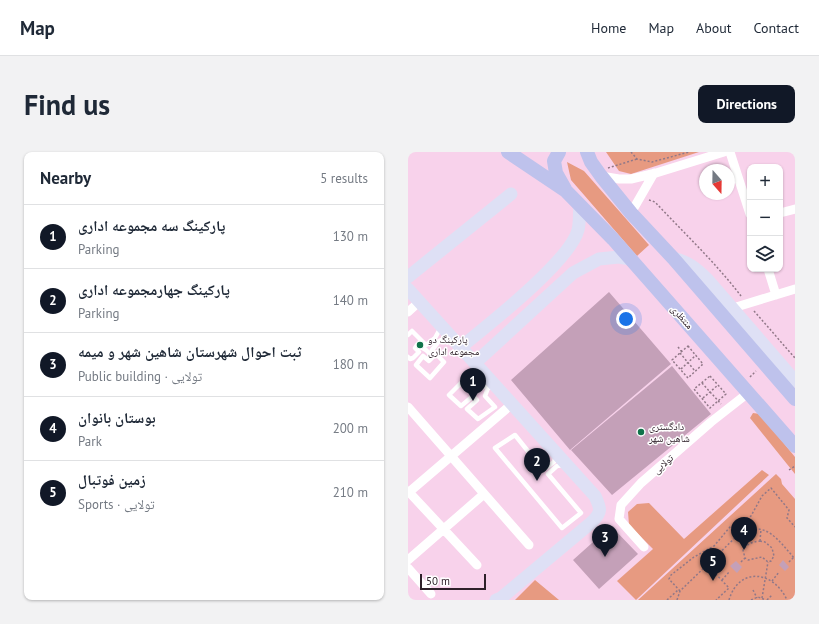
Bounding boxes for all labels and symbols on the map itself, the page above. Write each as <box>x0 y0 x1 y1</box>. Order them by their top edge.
north arrow <box>699 164 735 200</box>
street label: منتظری <box>668 302 696 332</box>
your location <box>616 309 636 329</box>
place label: پارکینگ دو مجموعه اداری <box>428 333 480 358</box>
marker: پارکینگ دو مجموعه اداری <box>415 340 425 350</box>
pin: 1 <box>460 368 486 401</box>
place label: دادگستری شاهین شهر <box>648 420 690 445</box>
marker: دادگستری شاهین شهر <box>636 427 646 437</box>
pin: 2 <box>524 448 550 481</box>
street label: تولایی <box>650 451 676 477</box>
pin: 4 <box>731 517 757 550</box>
pin: 3 <box>592 524 618 557</box>
pin: 5 <box>700 548 726 581</box>
scale bar <box>420 572 486 591</box>

